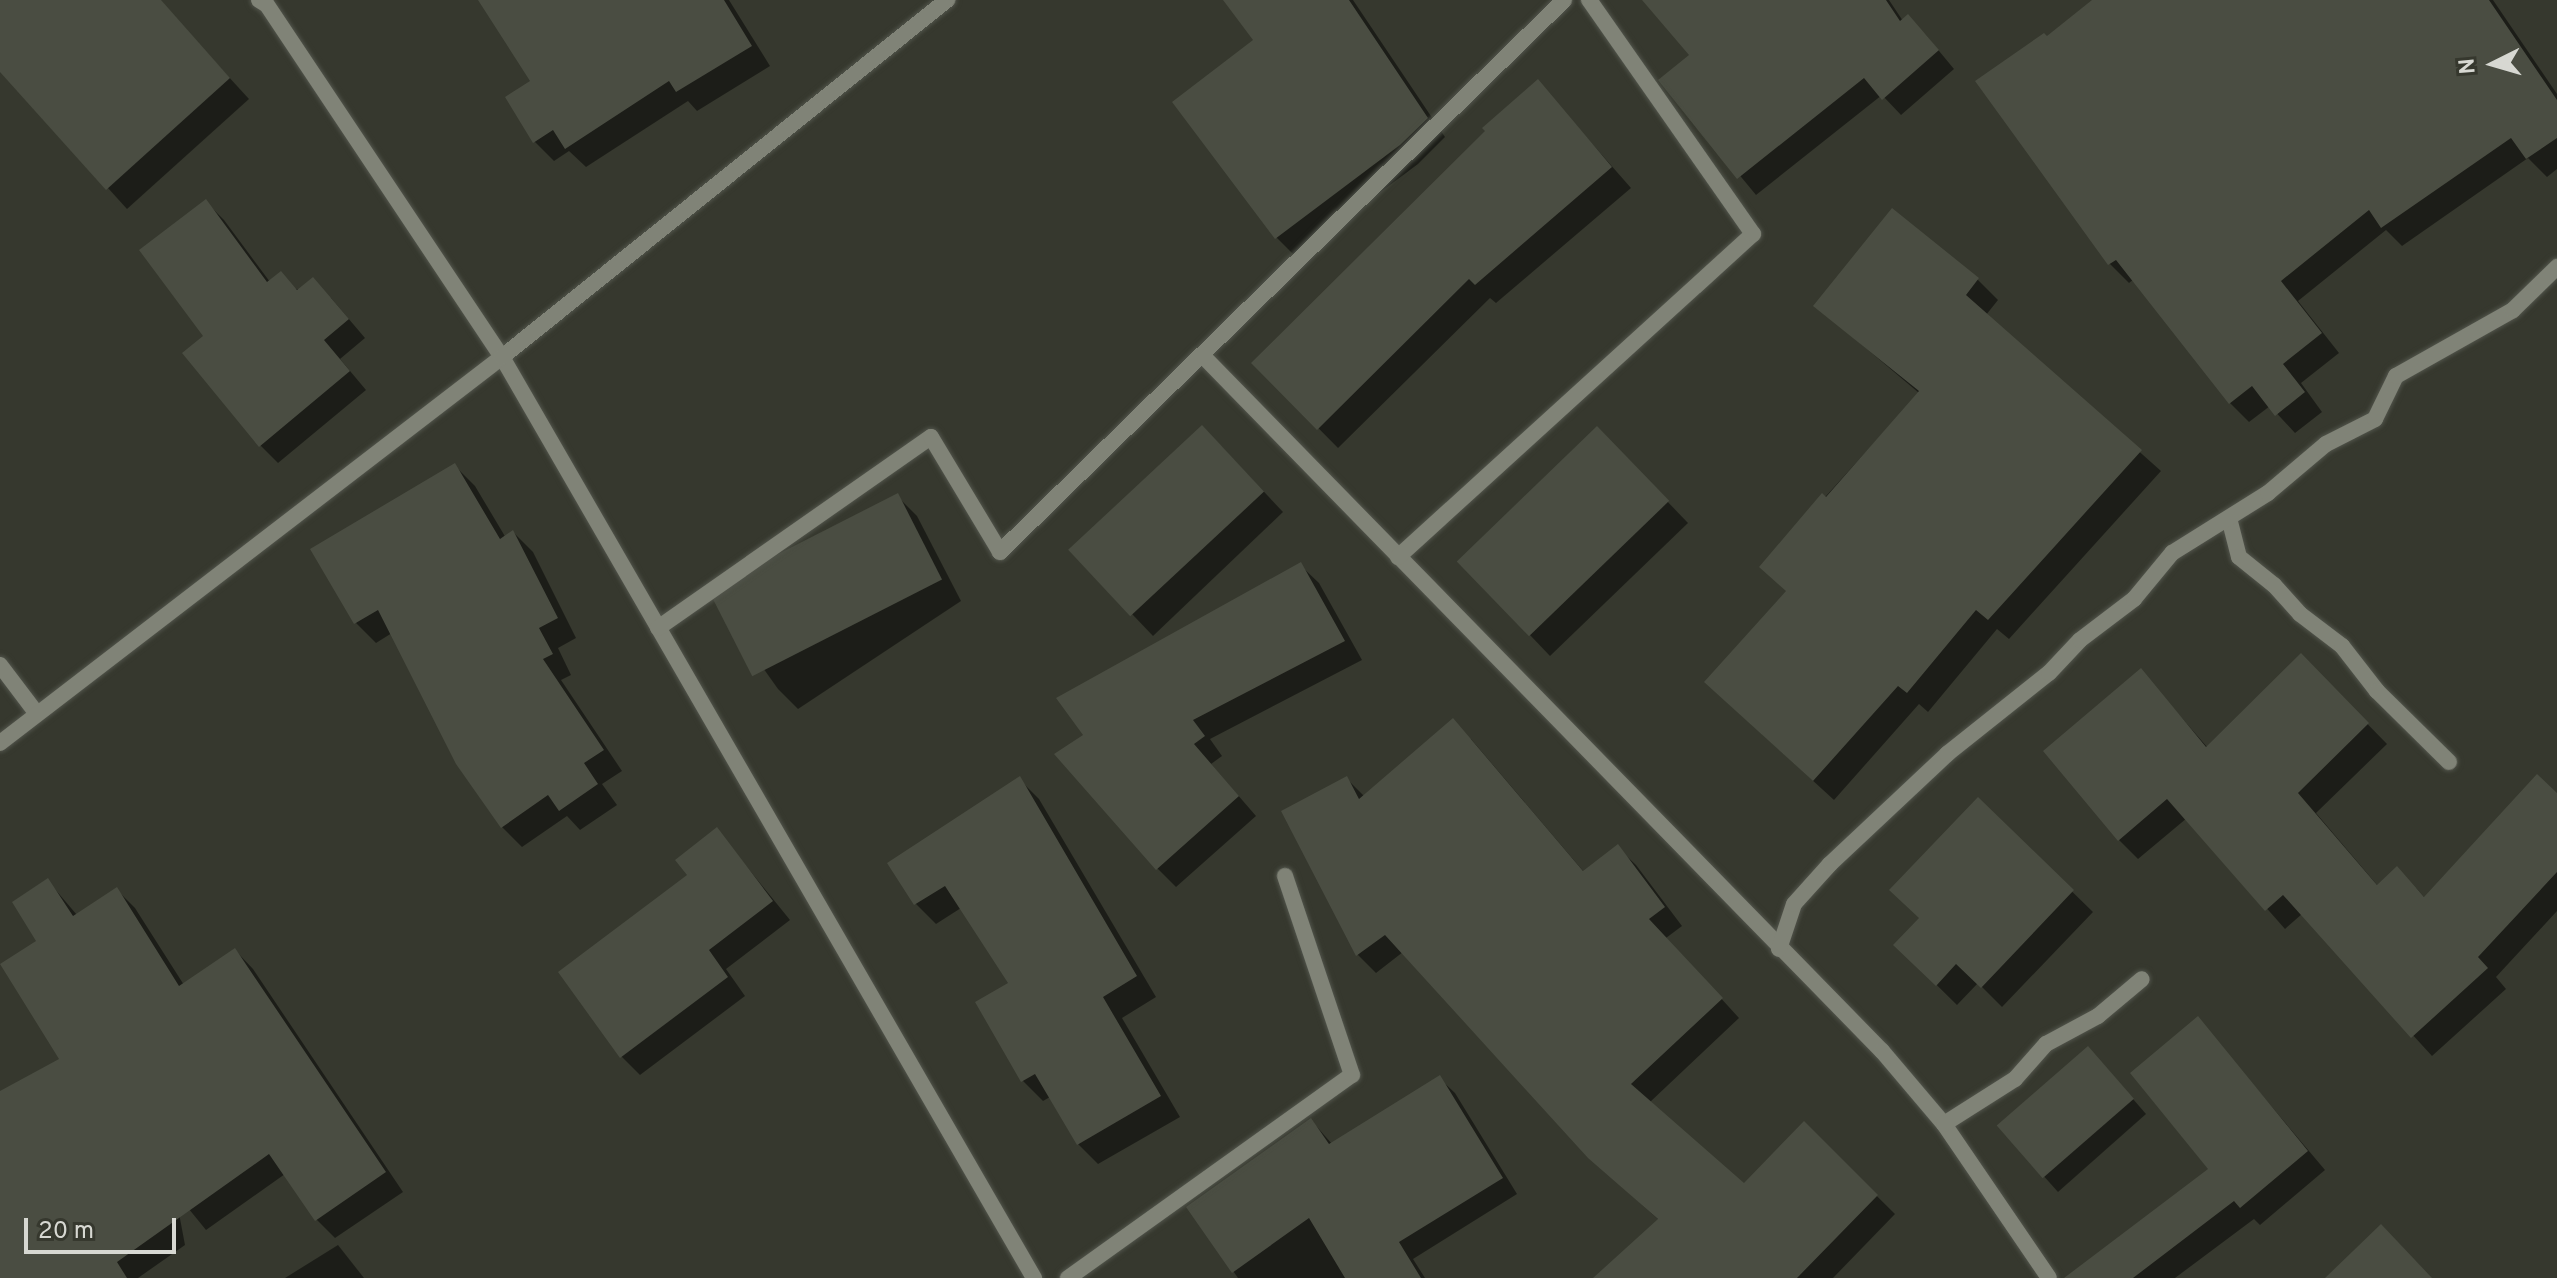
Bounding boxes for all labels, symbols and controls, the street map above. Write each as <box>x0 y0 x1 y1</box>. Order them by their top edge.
north arrow <box>2453 24 2533 104</box>
text: N <box>2454 57 2483 75</box>
scale bar <box>28 1202 180 1252</box>
text: 20 m <box>38 1217 94 1247</box>

